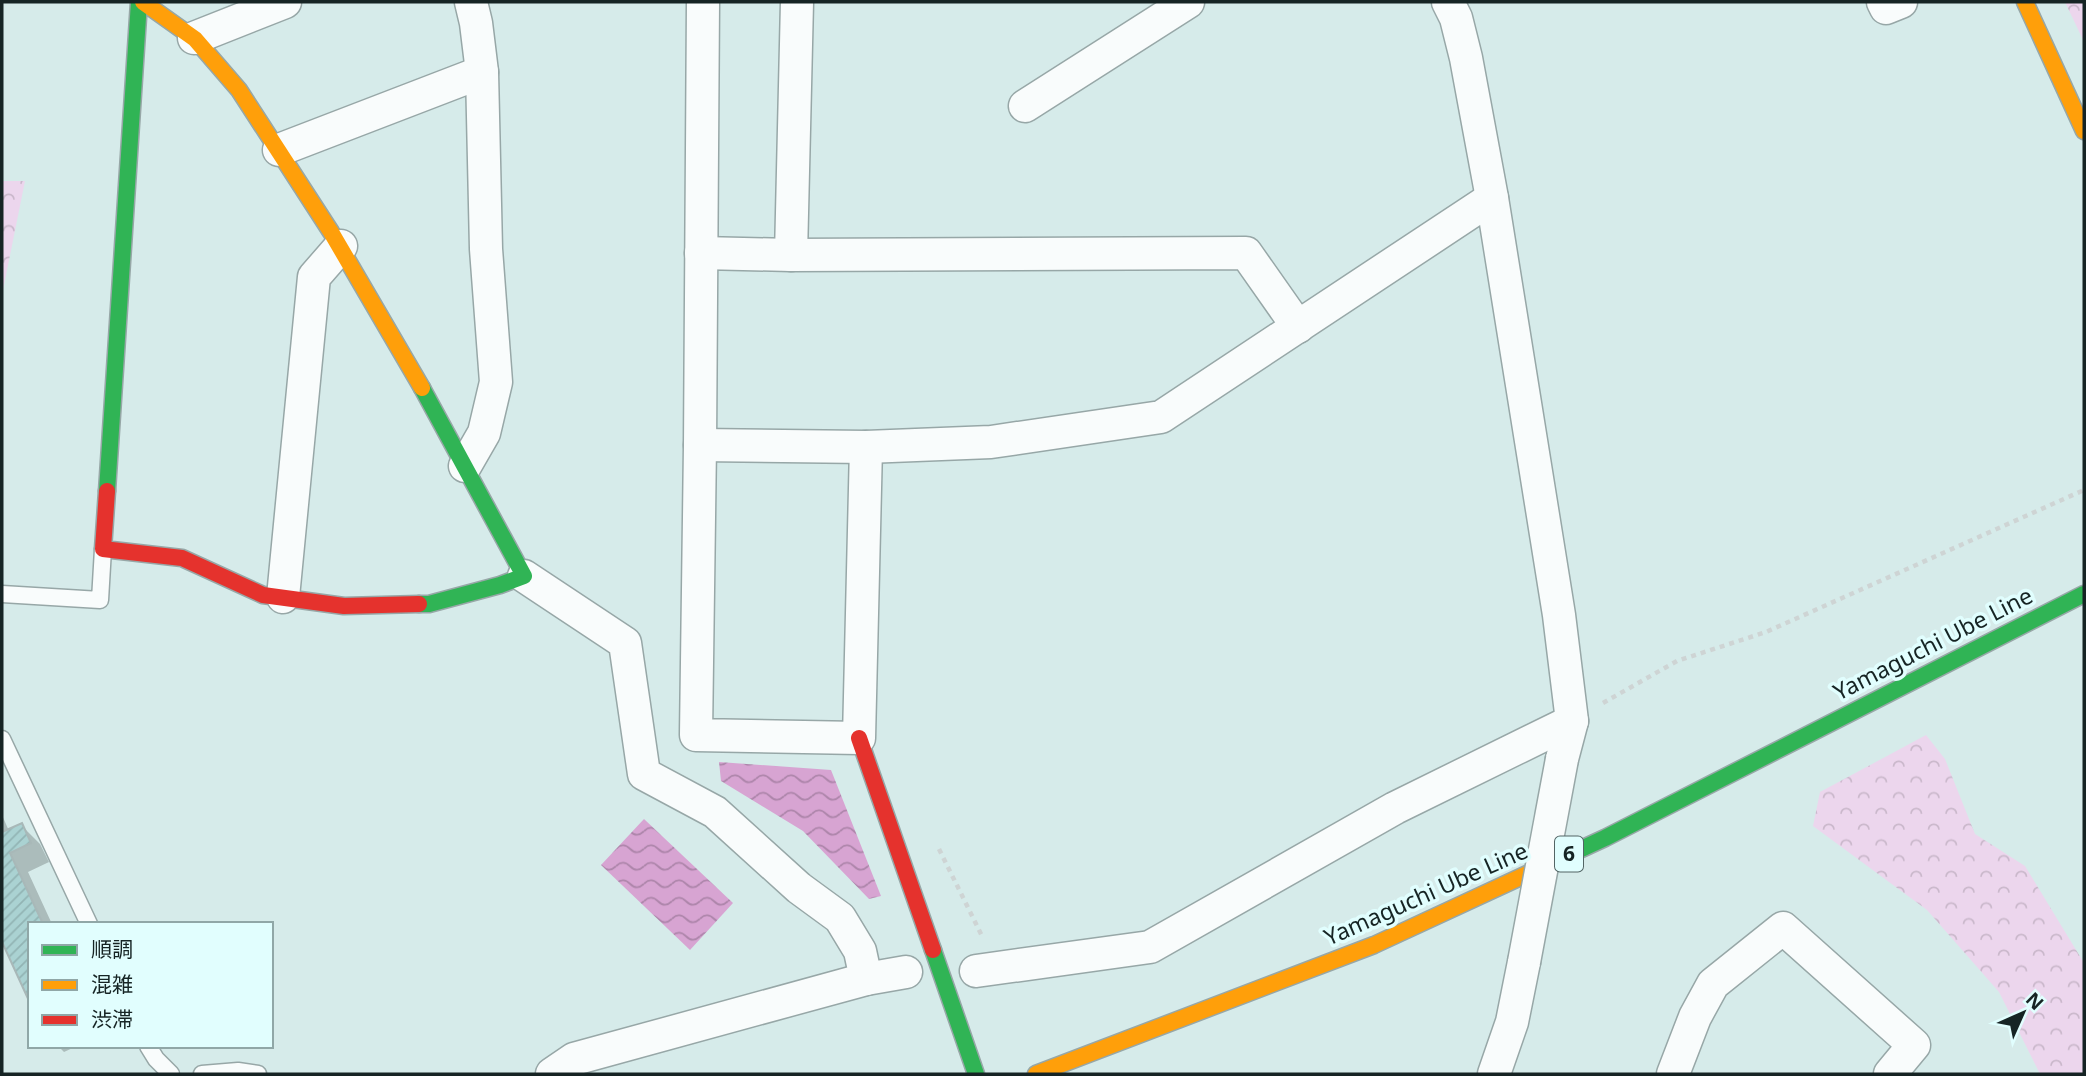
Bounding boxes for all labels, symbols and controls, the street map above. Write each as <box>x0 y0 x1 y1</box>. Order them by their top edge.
street label: Yamaguchi Ube Line <box>1827 579 2038 707</box>
street label: Yamaguchi Ube Line <box>1319 834 1532 952</box>
road number: 6 <box>1555 836 1583 872</box>
legend <box>28 922 273 1048</box>
text: 順調 <box>91 935 133 963</box>
text: 混雑 <box>91 970 133 998</box>
north arrow <box>1988 978 2058 1048</box>
text: N <box>2020 986 2050 1016</box>
text: 渋滞 <box>91 1005 133 1033</box>

